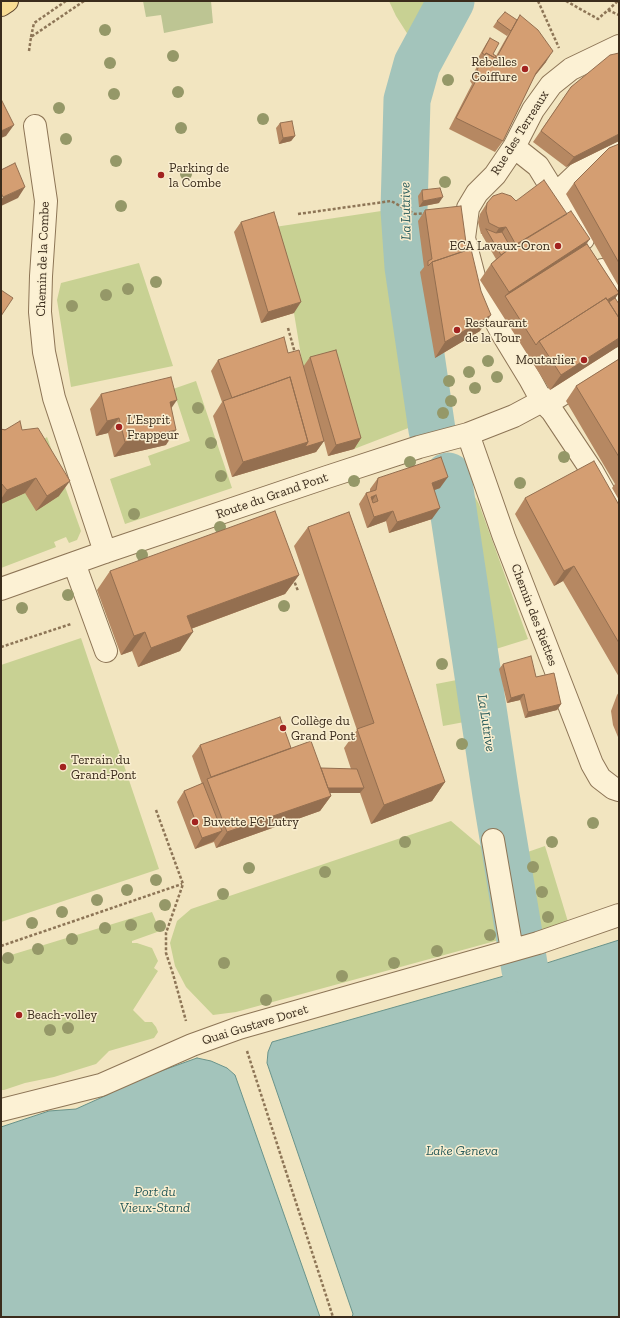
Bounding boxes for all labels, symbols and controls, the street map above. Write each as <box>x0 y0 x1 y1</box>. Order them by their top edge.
place label: Rebelles Coiffure <box>471 54 517 85</box>
marker: Rebelles Coiffure <box>520 64 530 74</box>
street label: Rue des Terreaux <box>488 88 552 178</box>
place label: Parking de la Combe <box>169 160 229 191</box>
marker: Parking de la Combe <box>156 170 166 180</box>
water label: La Lutrive <box>397 182 415 240</box>
street label: Chemin de la Combe <box>33 201 53 317</box>
place label: ECA Lavaux-Oron <box>449 238 550 254</box>
marker: ECA Lavaux-Oron <box>553 241 563 251</box>
place label: Restaurant de la Tour <box>465 315 527 346</box>
marker: Restaurant de la Tour <box>452 325 462 335</box>
place label: Moutarlier <box>516 352 576 368</box>
marker: Moutarlier <box>579 355 589 365</box>
place label: L'Esprit Frappeur <box>127 412 179 443</box>
marker: L'Esprit Frappeur <box>114 422 124 432</box>
street label: Route du Grand Pont <box>214 470 330 522</box>
street label: Chemin des Riettes <box>507 562 561 668</box>
water label: La Lutrive <box>473 693 499 753</box>
place label: Collège du Grand Pont <box>291 713 355 744</box>
marker: Collège du Grand Pont <box>278 723 288 733</box>
place label: Terrain du Grand-Pont <box>71 752 136 783</box>
marker: Terrain du Grand-Pont <box>58 762 68 772</box>
place label: Buvette FC Lutry <box>203 814 299 830</box>
marker: Buvette FC Lutry <box>190 817 200 827</box>
street label: Quai Gustave Doret <box>200 1001 310 1049</box>
place label: Beach-volley <box>27 1007 97 1023</box>
marker: Beach-volley <box>14 1010 24 1020</box>
water label: Lake Geneva <box>426 1143 498 1159</box>
water label: Port du Vieux-Stand <box>120 1184 190 1216</box>

